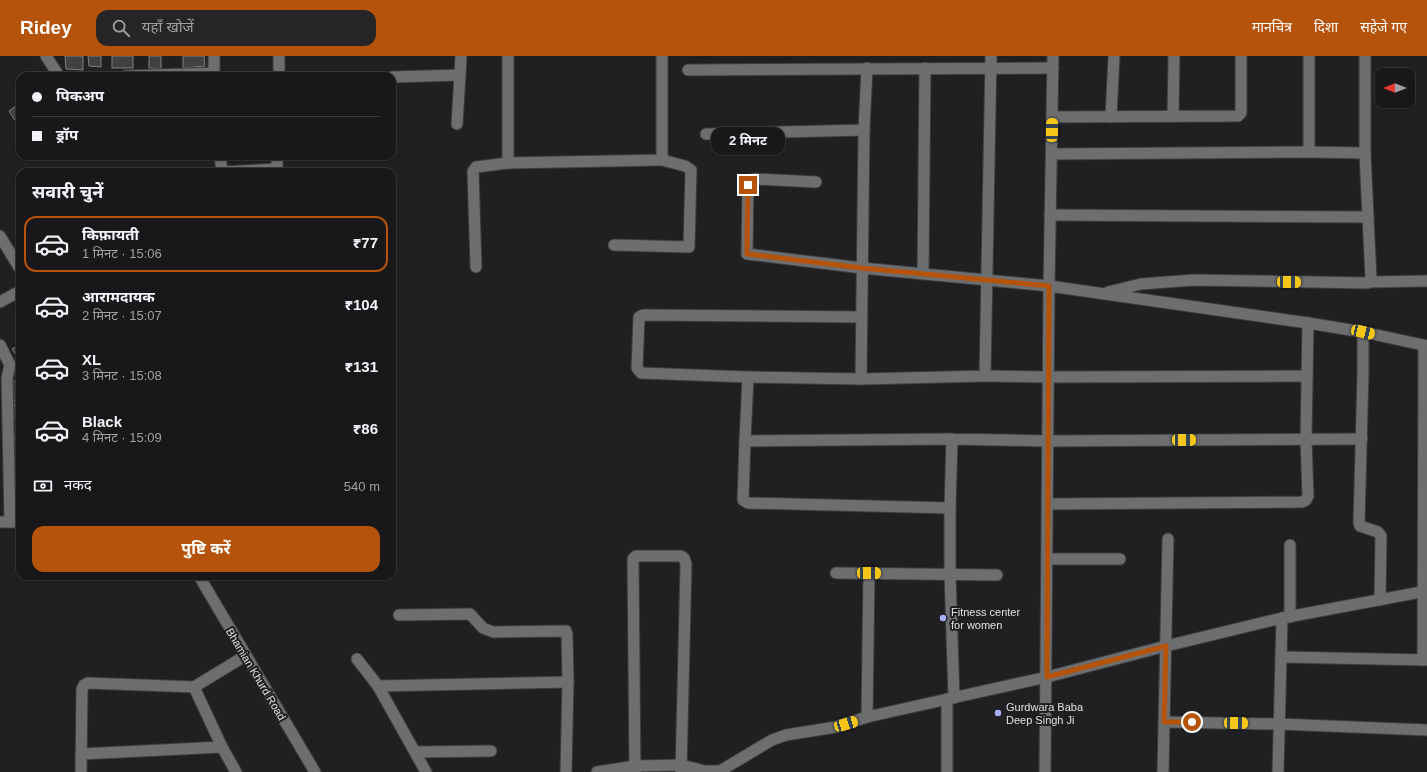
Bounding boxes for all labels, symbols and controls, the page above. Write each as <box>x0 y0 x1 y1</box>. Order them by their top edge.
search box <box>96 10 376 46</box>
text: Ridey <box>20 17 72 38</box>
icon: search <box>110 17 132 39</box>
text: यहाँ खोजें <box>142 18 194 35</box>
text: मानचित्र <box>1252 19 1292 35</box>
text: दिशा <box>1314 19 1338 35</box>
text: सहेजे गए <box>1360 19 1407 35</box>
north arrow <box>1375 68 1415 108</box>
map controls <box>1375 68 1415 108</box>
text: पिकअप <box>56 87 104 104</box>
car <box>1046 118 1058 142</box>
text: ड्रॉप <box>56 126 78 143</box>
callout: 2 मिनट <box>711 127 785 155</box>
text: 2 मिनट <box>729 133 767 148</box>
route end <box>739 176 757 194</box>
text: सवारी चुनें <box>32 182 103 202</box>
icon: car <box>34 226 70 262</box>
text: किफ़ायती <box>82 226 139 243</box>
text: ₹77 <box>353 234 378 251</box>
text: 1 मिनट · 15:06 <box>82 246 162 261</box>
car <box>1277 276 1301 288</box>
icon: car <box>34 288 70 324</box>
text: आरामदायक <box>82 288 155 305</box>
text: ₹104 <box>344 296 378 313</box>
text: 2 मिनट · 15:07 <box>82 308 162 323</box>
car <box>1350 323 1376 341</box>
icon: car <box>34 350 70 386</box>
text: XL <box>82 351 101 368</box>
text: ₹131 <box>344 358 378 375</box>
text: 3 मिनट · 15:08 <box>82 368 162 383</box>
icon: car <box>34 412 70 448</box>
text: Black <box>82 413 122 430</box>
text: ₹86 <box>353 420 378 437</box>
text: 4 मिनट · 15:09 <box>82 430 162 445</box>
car <box>1172 434 1196 446</box>
icon: cash <box>32 475 54 497</box>
text: नकद <box>64 476 92 493</box>
text: 540 m <box>344 479 380 494</box>
button: पुष्टि करें <box>32 526 380 572</box>
car <box>857 567 881 579</box>
place label: Fitness center for women <box>951 606 1020 631</box>
marker: Fitness center for women <box>938 613 948 623</box>
street label: Bhamian Khurd Road <box>224 626 288 722</box>
place label: Gurdwara Baba Deep Singh Ji <box>1006 701 1084 726</box>
marker: Gurdwara Baba Deep Singh Ji <box>993 708 1003 718</box>
route start <box>1183 713 1201 731</box>
car <box>833 715 859 733</box>
car <box>1224 717 1248 729</box>

